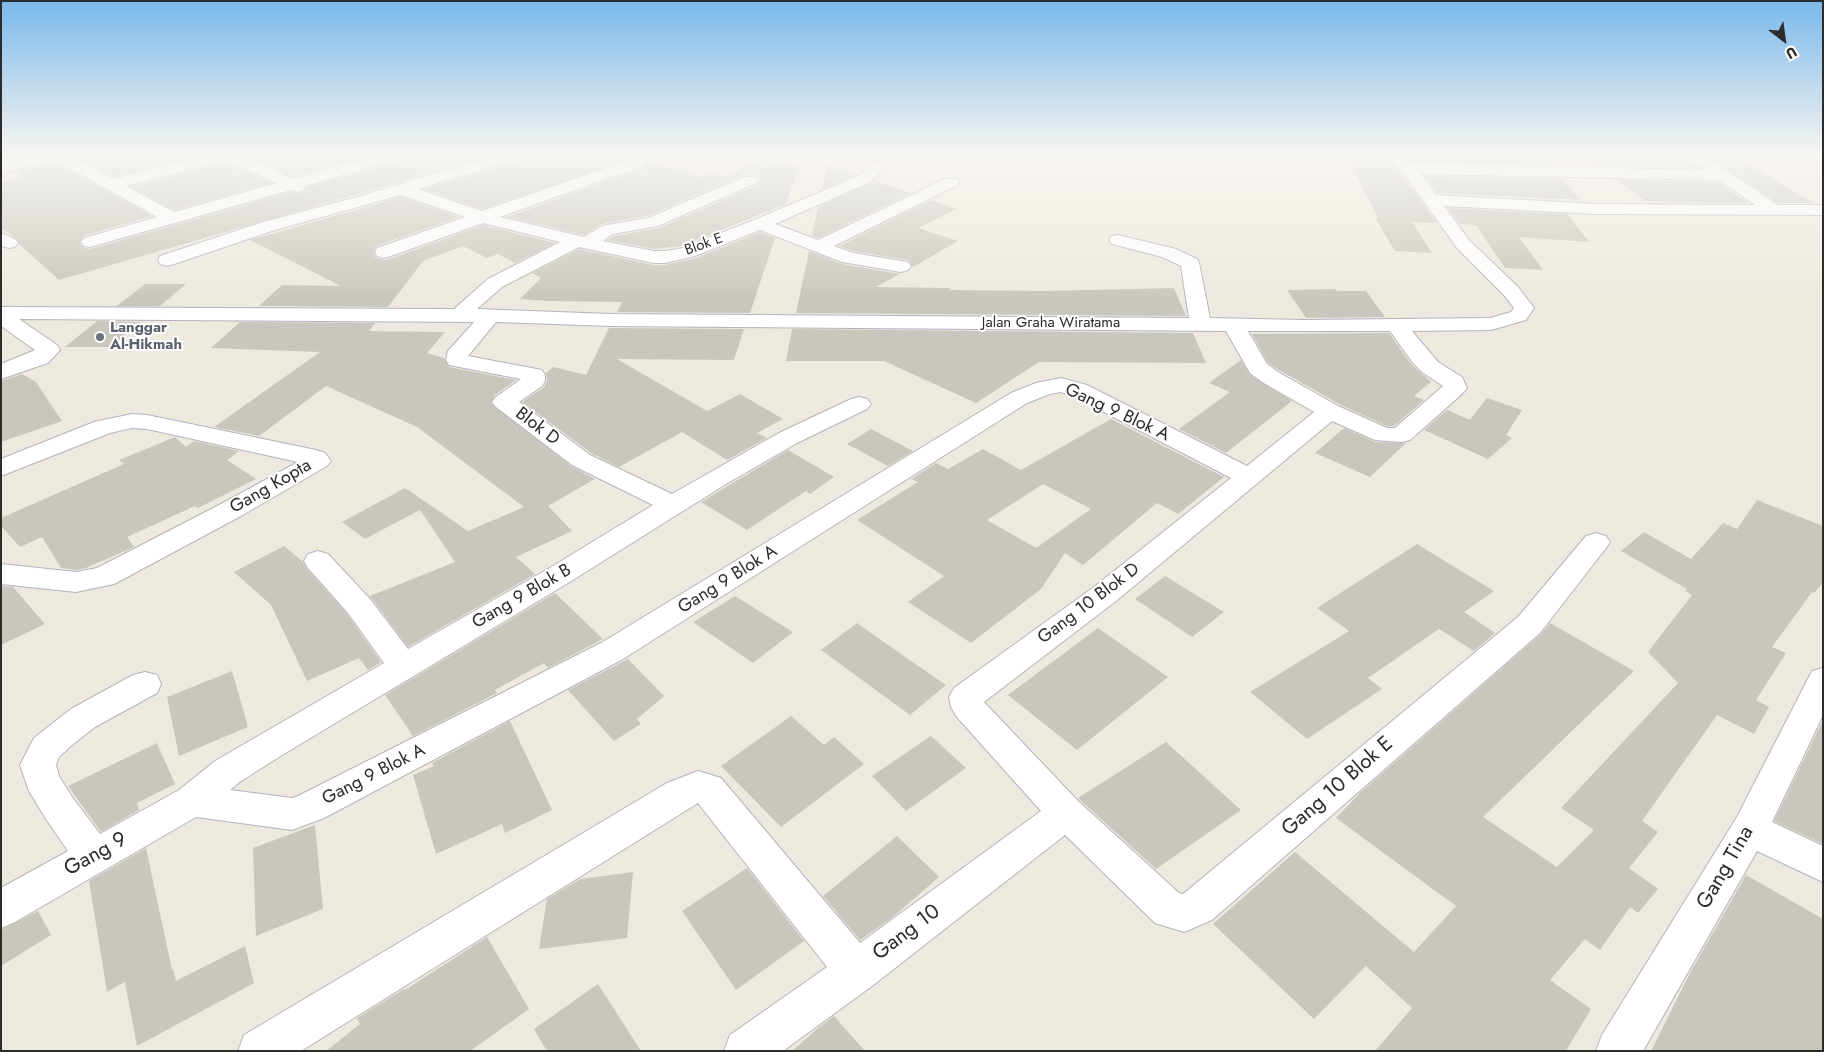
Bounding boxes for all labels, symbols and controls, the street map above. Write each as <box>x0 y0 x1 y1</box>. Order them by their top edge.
north arrow <box>1759 15 1809 65</box>
text: U <box>1782 42 1801 64</box>
street label: Blok E <box>682 230 726 260</box>
street label: Jalan Graha Wiratama <box>982 314 1120 332</box>
place label: Langgar Al-Hikmah <box>110 319 182 354</box>
marker: Langgar Al-Hikmah <box>94 331 106 343</box>
street label: Gang 9 Blok A <box>1061 379 1173 447</box>
street label: Blok D <box>511 403 563 451</box>
street label: Gang Kopta <box>226 455 316 519</box>
street label: Gang 9 Blok A <box>674 541 782 619</box>
street label: Gang 10 Blok D <box>1034 559 1144 649</box>
street label: Gang 9 Blok B <box>469 560 575 634</box>
street label: Gang 10 Blok E <box>1277 732 1399 842</box>
street label: Gang 9 Blok A <box>319 740 429 810</box>
street label: Gang Tina <box>1692 822 1760 914</box>
street label: Gang 9 <box>60 828 132 882</box>
street label: Gang 10 <box>868 900 946 966</box>

